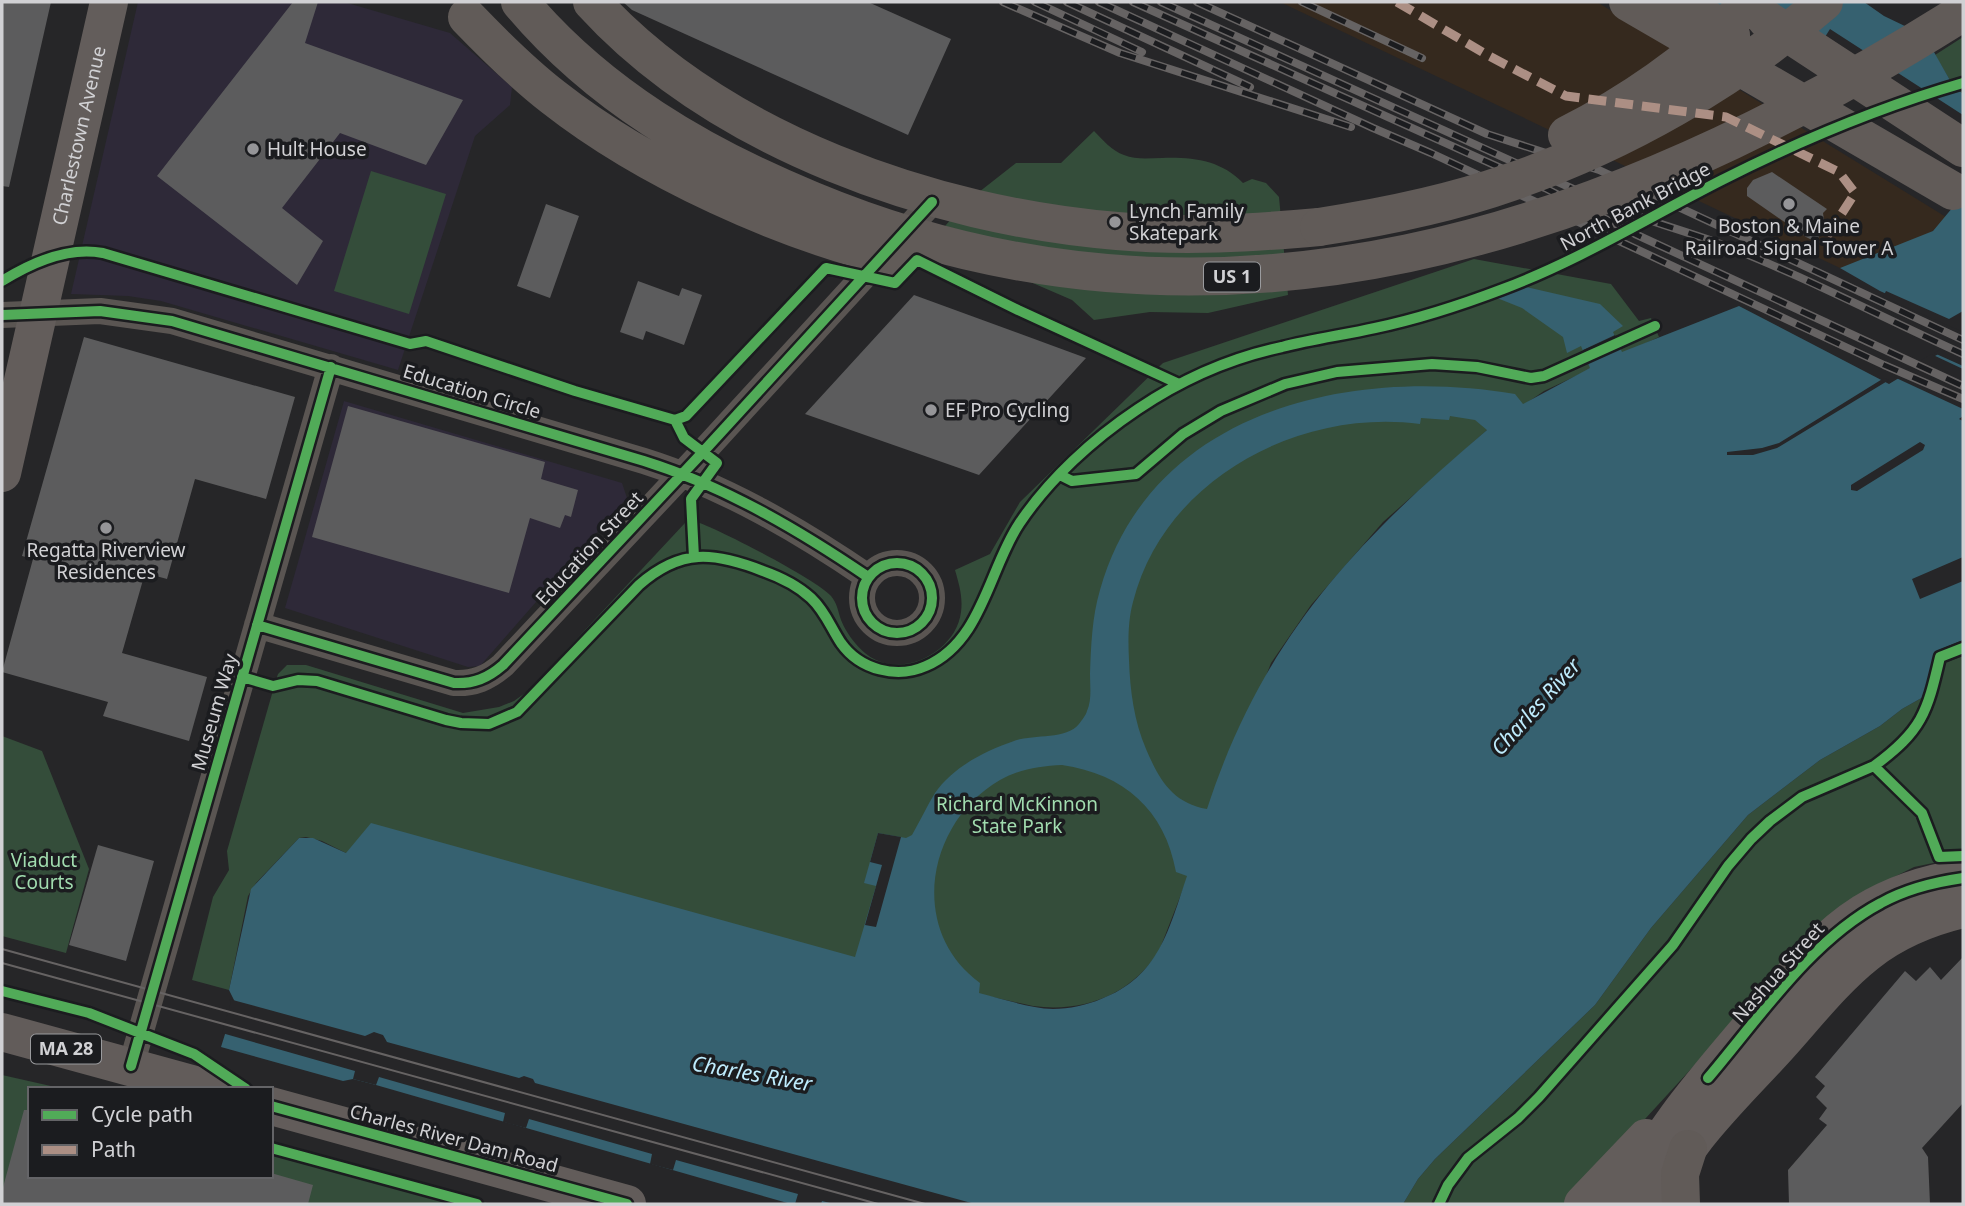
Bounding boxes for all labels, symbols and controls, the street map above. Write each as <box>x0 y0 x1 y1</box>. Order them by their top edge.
street label: Charlestown Avenue <box>46 43 112 228</box>
place label: Hult House <box>267 136 367 162</box>
marker: Hult House <box>245 141 261 157</box>
street label: North Bank Bridge <box>1555 155 1715 257</box>
marker: Boston & Maine Railroad Signal Tower A <box>1781 196 1797 212</box>
place label: Lynch Family Skatepark <box>1129 198 1244 246</box>
place label: Boston & Maine Railroad Signal Tower A <box>1685 213 1894 261</box>
marker: Lynch Family Skatepark <box>1107 214 1123 230</box>
road number: US 1 <box>1204 262 1260 292</box>
street label: Education Circle <box>400 358 544 424</box>
place label: EF Pro Cycling <box>945 397 1070 423</box>
marker: EF Pro Cycling <box>923 402 939 418</box>
street label: Education Street <box>529 485 649 611</box>
marker: Regatta Riverview Residences <box>98 520 114 536</box>
place label: Regatta Riverview Residences <box>27 537 186 585</box>
street label: Museum Way <box>185 650 243 774</box>
water label: Charles River <box>1484 651 1587 761</box>
park label: Richard McKinnon State Park <box>936 791 1098 839</box>
park label: Viaduct Courts <box>11 847 77 895</box>
street label: Nashua Street <box>1726 916 1830 1028</box>
road number: MA 28 <box>31 1034 101 1064</box>
water label: Charles River <box>690 1049 816 1098</box>
legend <box>28 1087 273 1178</box>
street label: Charles River Dam Road <box>347 1098 561 1178</box>
text: Cycle path <box>91 1100 193 1128</box>
text: Path <box>91 1135 136 1163</box>

